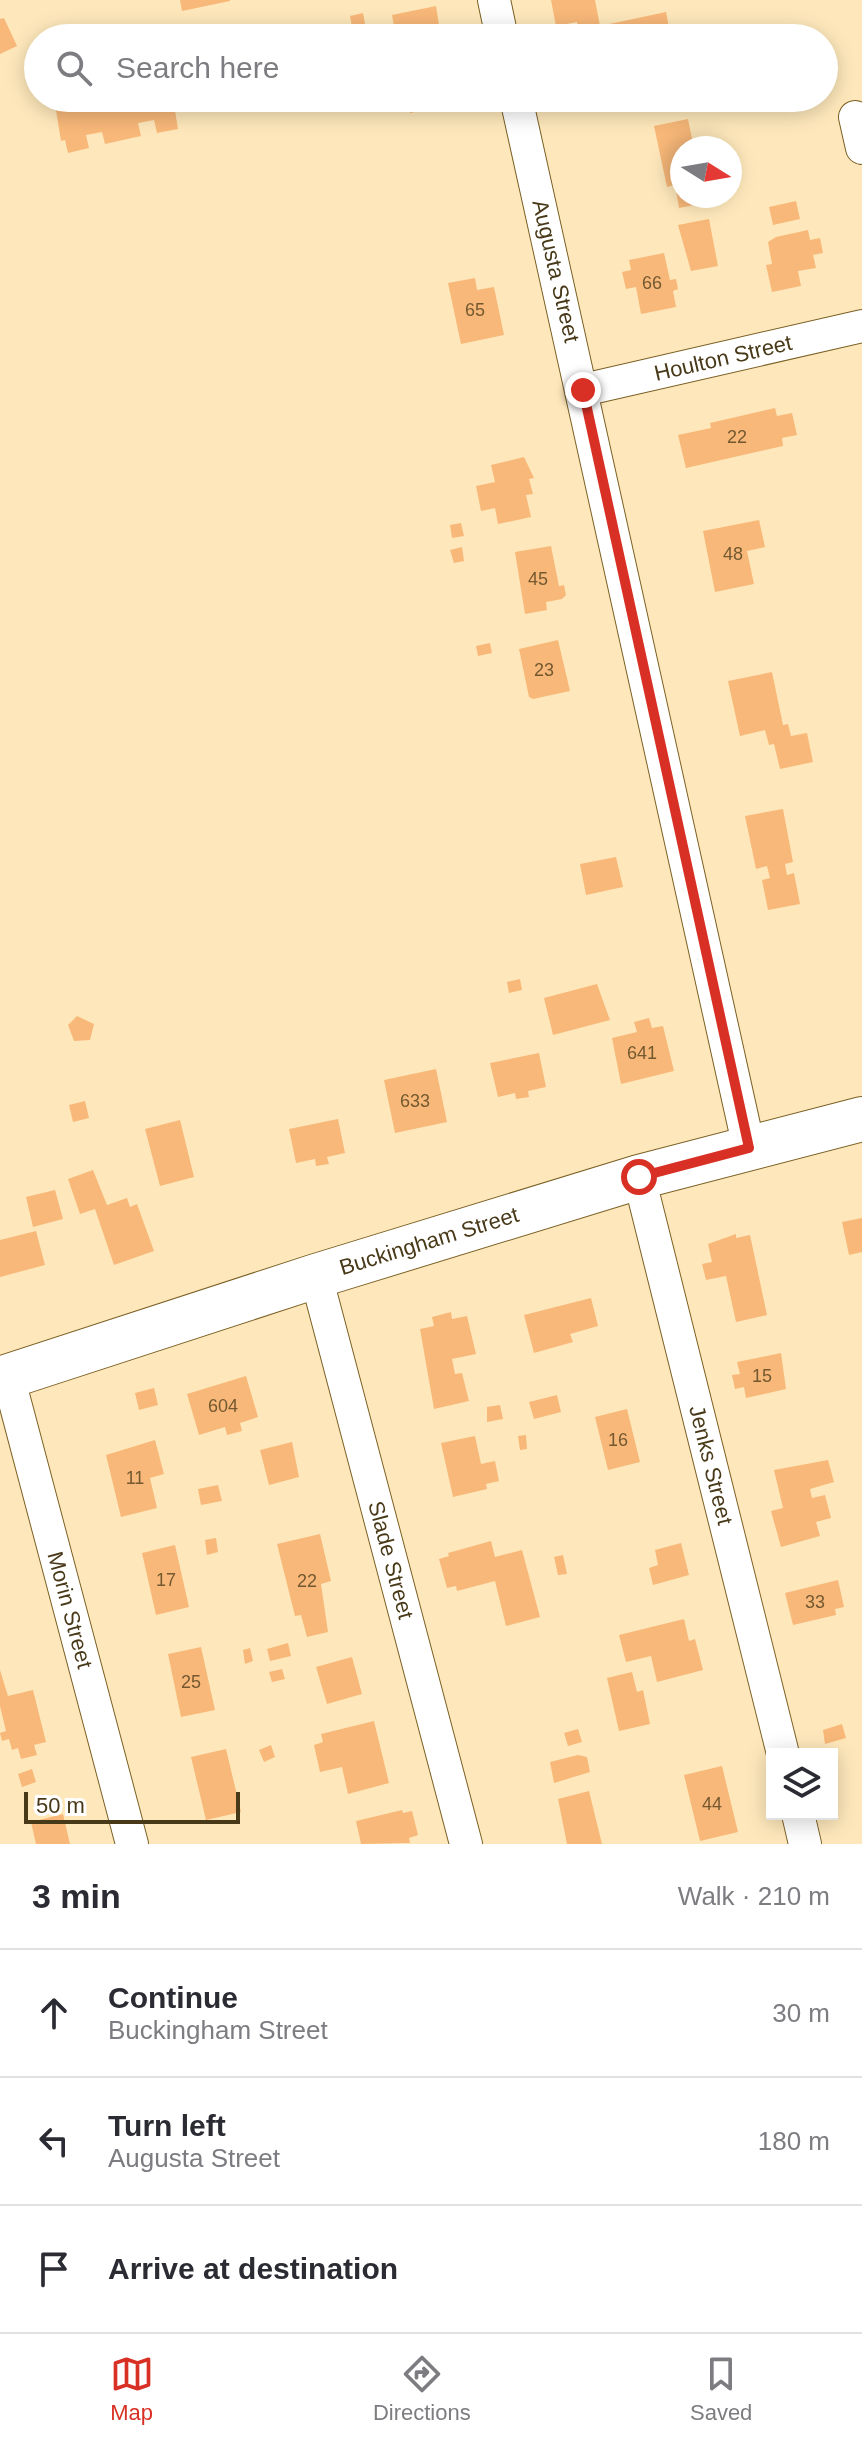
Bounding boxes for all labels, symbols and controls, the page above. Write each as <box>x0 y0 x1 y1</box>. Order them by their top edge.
search box <box>24 24 838 112</box>
icon: search <box>52 46 96 90</box>
text: Search here <box>116 51 279 84</box>
north arrow <box>670 136 742 208</box>
street label: Augusta Street <box>527 197 585 345</box>
house number: 66 <box>642 273 662 293</box>
house number: 65 <box>465 300 485 320</box>
street label: Houlton Street <box>652 330 794 386</box>
route end <box>565 372 601 408</box>
house number: 22 <box>727 427 747 447</box>
house number: 48 <box>723 544 743 564</box>
house number: 45 <box>528 569 548 589</box>
house number: 23 <box>534 660 554 680</box>
house number: 641 <box>627 1043 657 1063</box>
house number: 633 <box>400 1091 430 1111</box>
route start <box>621 1159 657 1195</box>
street label: Buckingham Street <box>336 1202 522 1280</box>
house number: 15 <box>752 1366 772 1386</box>
house number: 604 <box>208 1396 238 1416</box>
street label: Jenks Street <box>684 1403 738 1527</box>
house number: 16 <box>608 1430 628 1450</box>
house number: 11 <box>126 1468 144 1488</box>
street label: Slade Street <box>363 1498 419 1622</box>
street label: Morin Street <box>42 1549 98 1671</box>
house number: 17 <box>156 1570 176 1590</box>
house number: 22 <box>297 1571 317 1591</box>
house number: 33 <box>805 1592 825 1612</box>
house number: 25 <box>181 1672 201 1692</box>
map controls <box>766 1748 838 1820</box>
button: layers <box>766 1748 838 1820</box>
scale bar <box>24 1788 240 1824</box>
text: 50 m <box>36 1793 85 1818</box>
house number: 44 <box>702 1794 722 1814</box>
text: 3 min <box>32 1877 121 1915</box>
text: Walk · 210 m <box>678 1881 830 1911</box>
text: Continue <box>108 1981 238 2014</box>
icon: ahead <box>32 1991 76 2035</box>
text: 30 m <box>772 1998 830 2028</box>
text: Buckingham Street <box>108 2015 328 2045</box>
text: Turn left <box>108 2109 226 2142</box>
icon: left <box>32 2119 76 2163</box>
text: 180 m <box>758 2126 830 2156</box>
text: Augusta Street <box>108 2143 280 2173</box>
icon: arrive <box>32 2247 76 2291</box>
text: Arrive at destination <box>108 2252 398 2285</box>
tab: Map <box>110 2352 154 2426</box>
tab: Directions <box>373 2352 471 2426</box>
tab: Saved <box>690 2352 752 2426</box>

